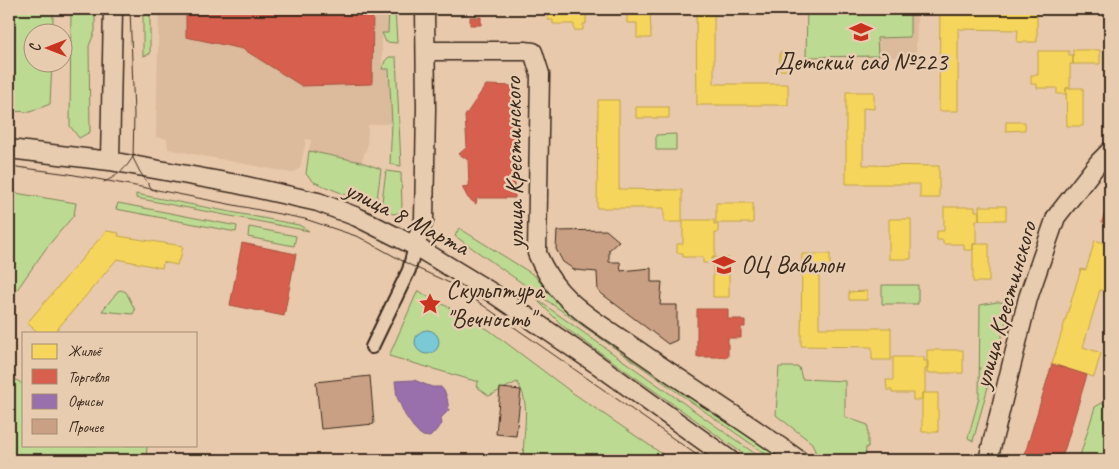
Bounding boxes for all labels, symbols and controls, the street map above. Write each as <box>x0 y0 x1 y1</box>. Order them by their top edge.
school or university icon: Детский сад №223 <box>848 19 874 45</box>
north arrow <box>22 22 72 72</box>
text: С <box>27 42 44 51</box>
place label: Детский сад №223 <box>775 46 949 78</box>
street label: улица Крестинского <box>496 76 532 251</box>
street label: улица 8 Марта <box>338 172 476 264</box>
street label: улица Крестинского <box>965 217 1044 394</box>
place label: ОЦ Вавилон <box>741 249 846 281</box>
school or university icon: ОЦ Вавилон <box>711 252 737 278</box>
place label: Скульптура "Вечность" <box>446 274 546 335</box>
place icon: Скульптура "Вечность" <box>417 291 443 317</box>
legend <box>22 332 198 446</box>
text: Жильё <box>68 342 103 361</box>
text: Торговля <box>68 368 111 387</box>
text: Офисы <box>68 392 103 411</box>
text: Прочее <box>68 418 104 437</box>

